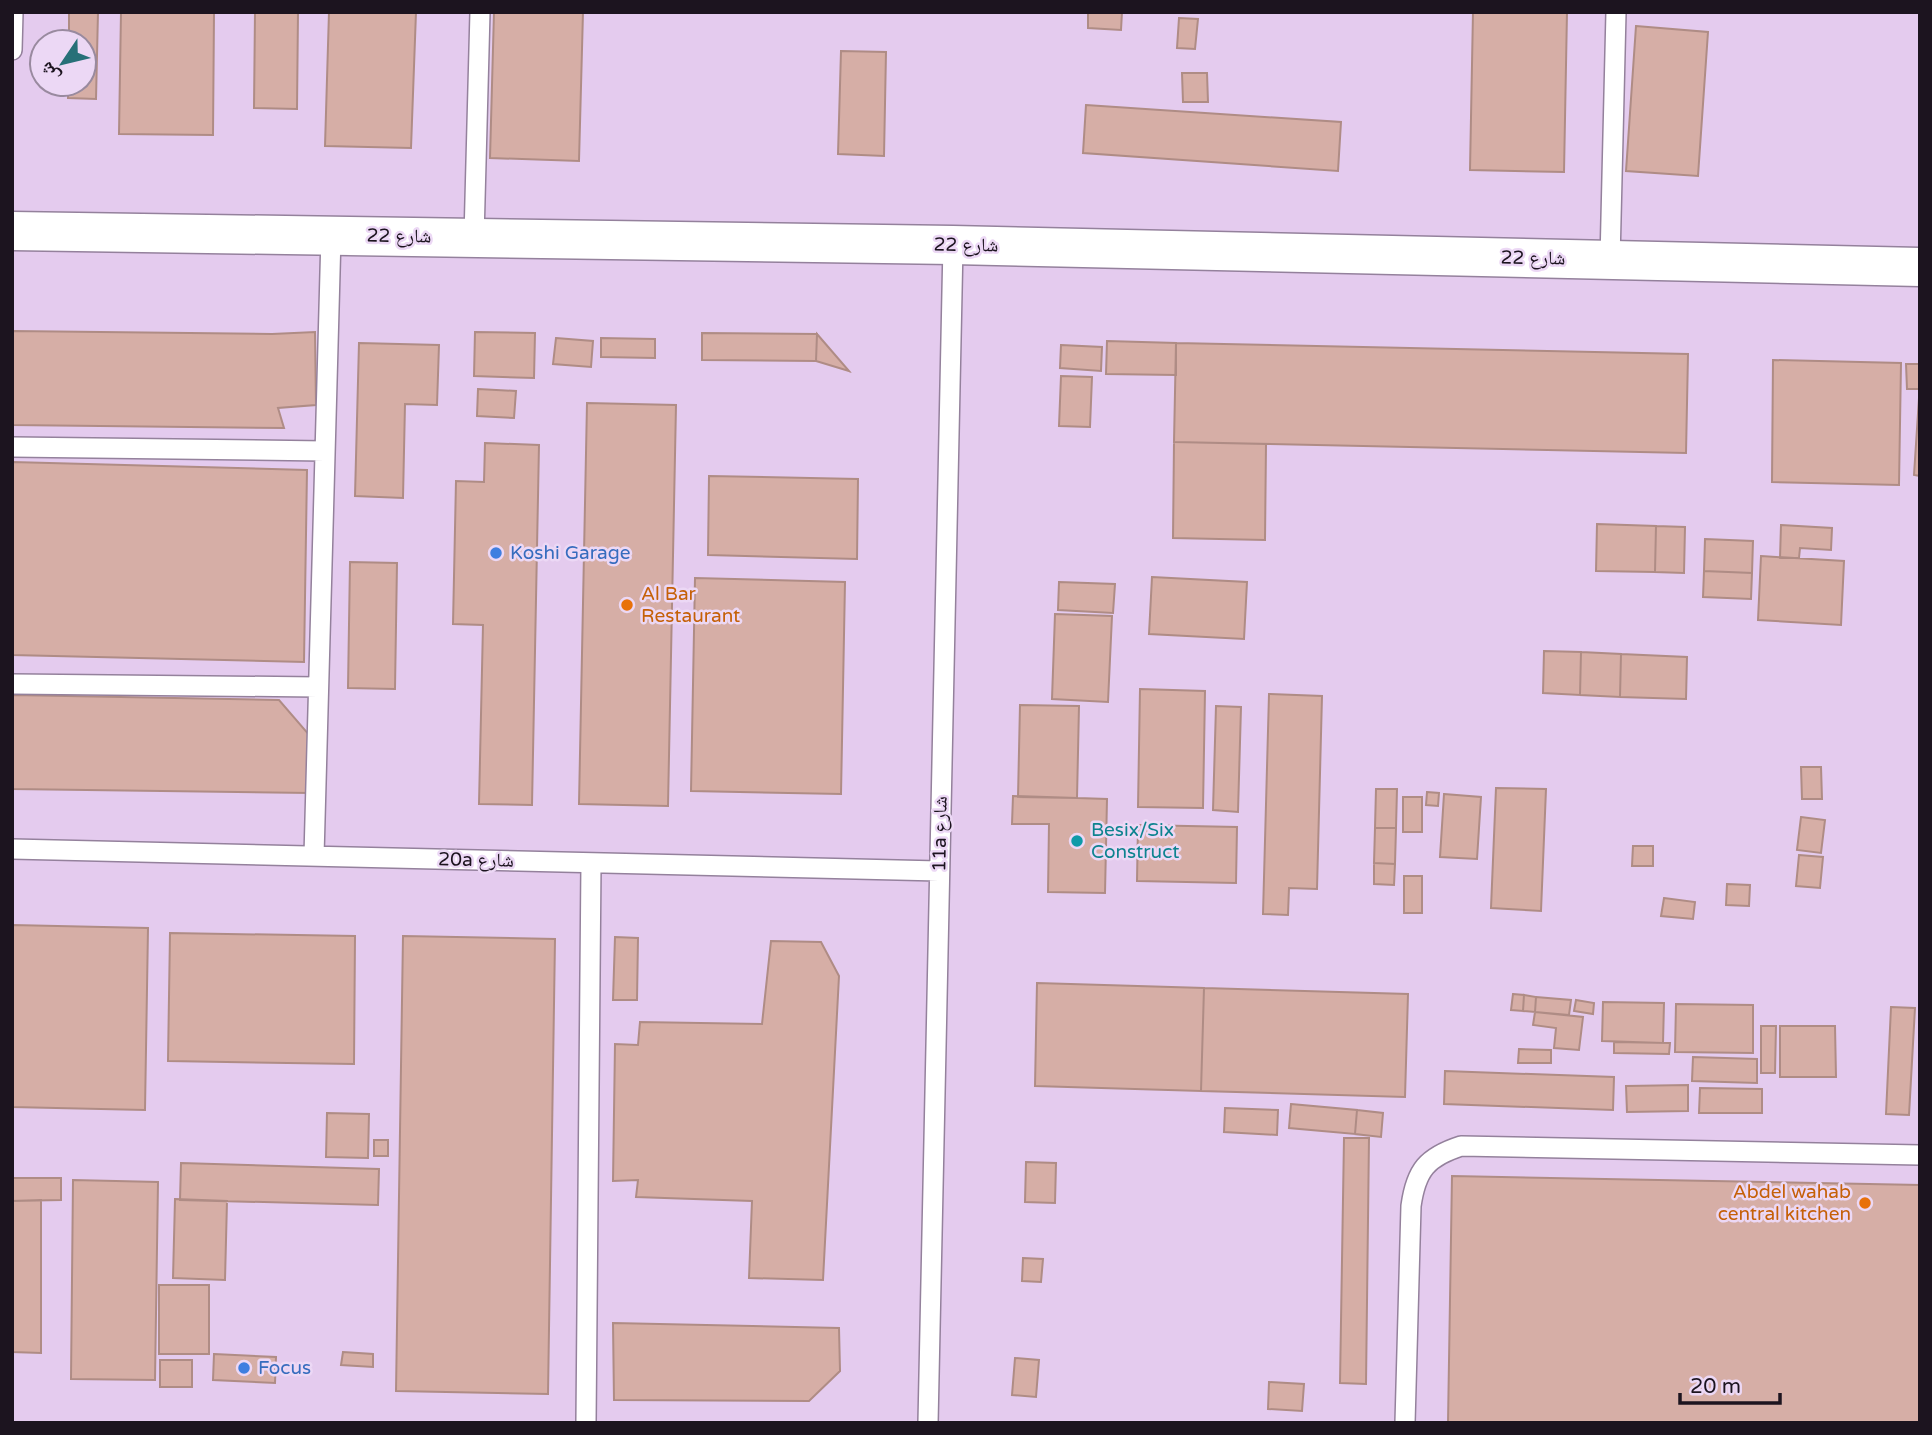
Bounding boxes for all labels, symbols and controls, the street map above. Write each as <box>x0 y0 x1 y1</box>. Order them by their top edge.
north arrow <box>28 28 98 98</box>
text: ش <box>35 58 65 87</box>
street label: شارع 22 <box>366 224 432 248</box>
street label: شارع 22 <box>933 233 999 257</box>
street label: شارع 22 <box>1500 246 1566 270</box>
place label: Koshi Garage <box>510 542 630 564</box>
marker: Koshi Garage <box>488 545 504 561</box>
place label: Al Bar Restaurant <box>641 583 740 627</box>
marker: Al Bar Restaurant <box>619 597 635 613</box>
street label: 11a شارع <box>928 796 952 872</box>
place label: Besix/Six Construct <box>1091 819 1180 863</box>
marker: Besix/Six Construct <box>1069 833 1085 849</box>
street label: 20a شارع <box>438 848 514 872</box>
place label: Abdel wahab central kitchen <box>1718 1181 1851 1225</box>
marker: Abdel wahab central kitchen <box>1857 1195 1873 1211</box>
place label: Focus <box>258 1357 311 1379</box>
marker: Focus <box>236 1360 252 1376</box>
scale bar <box>1680 1362 1780 1406</box>
text: 20 m <box>1690 1374 1741 1399</box>

